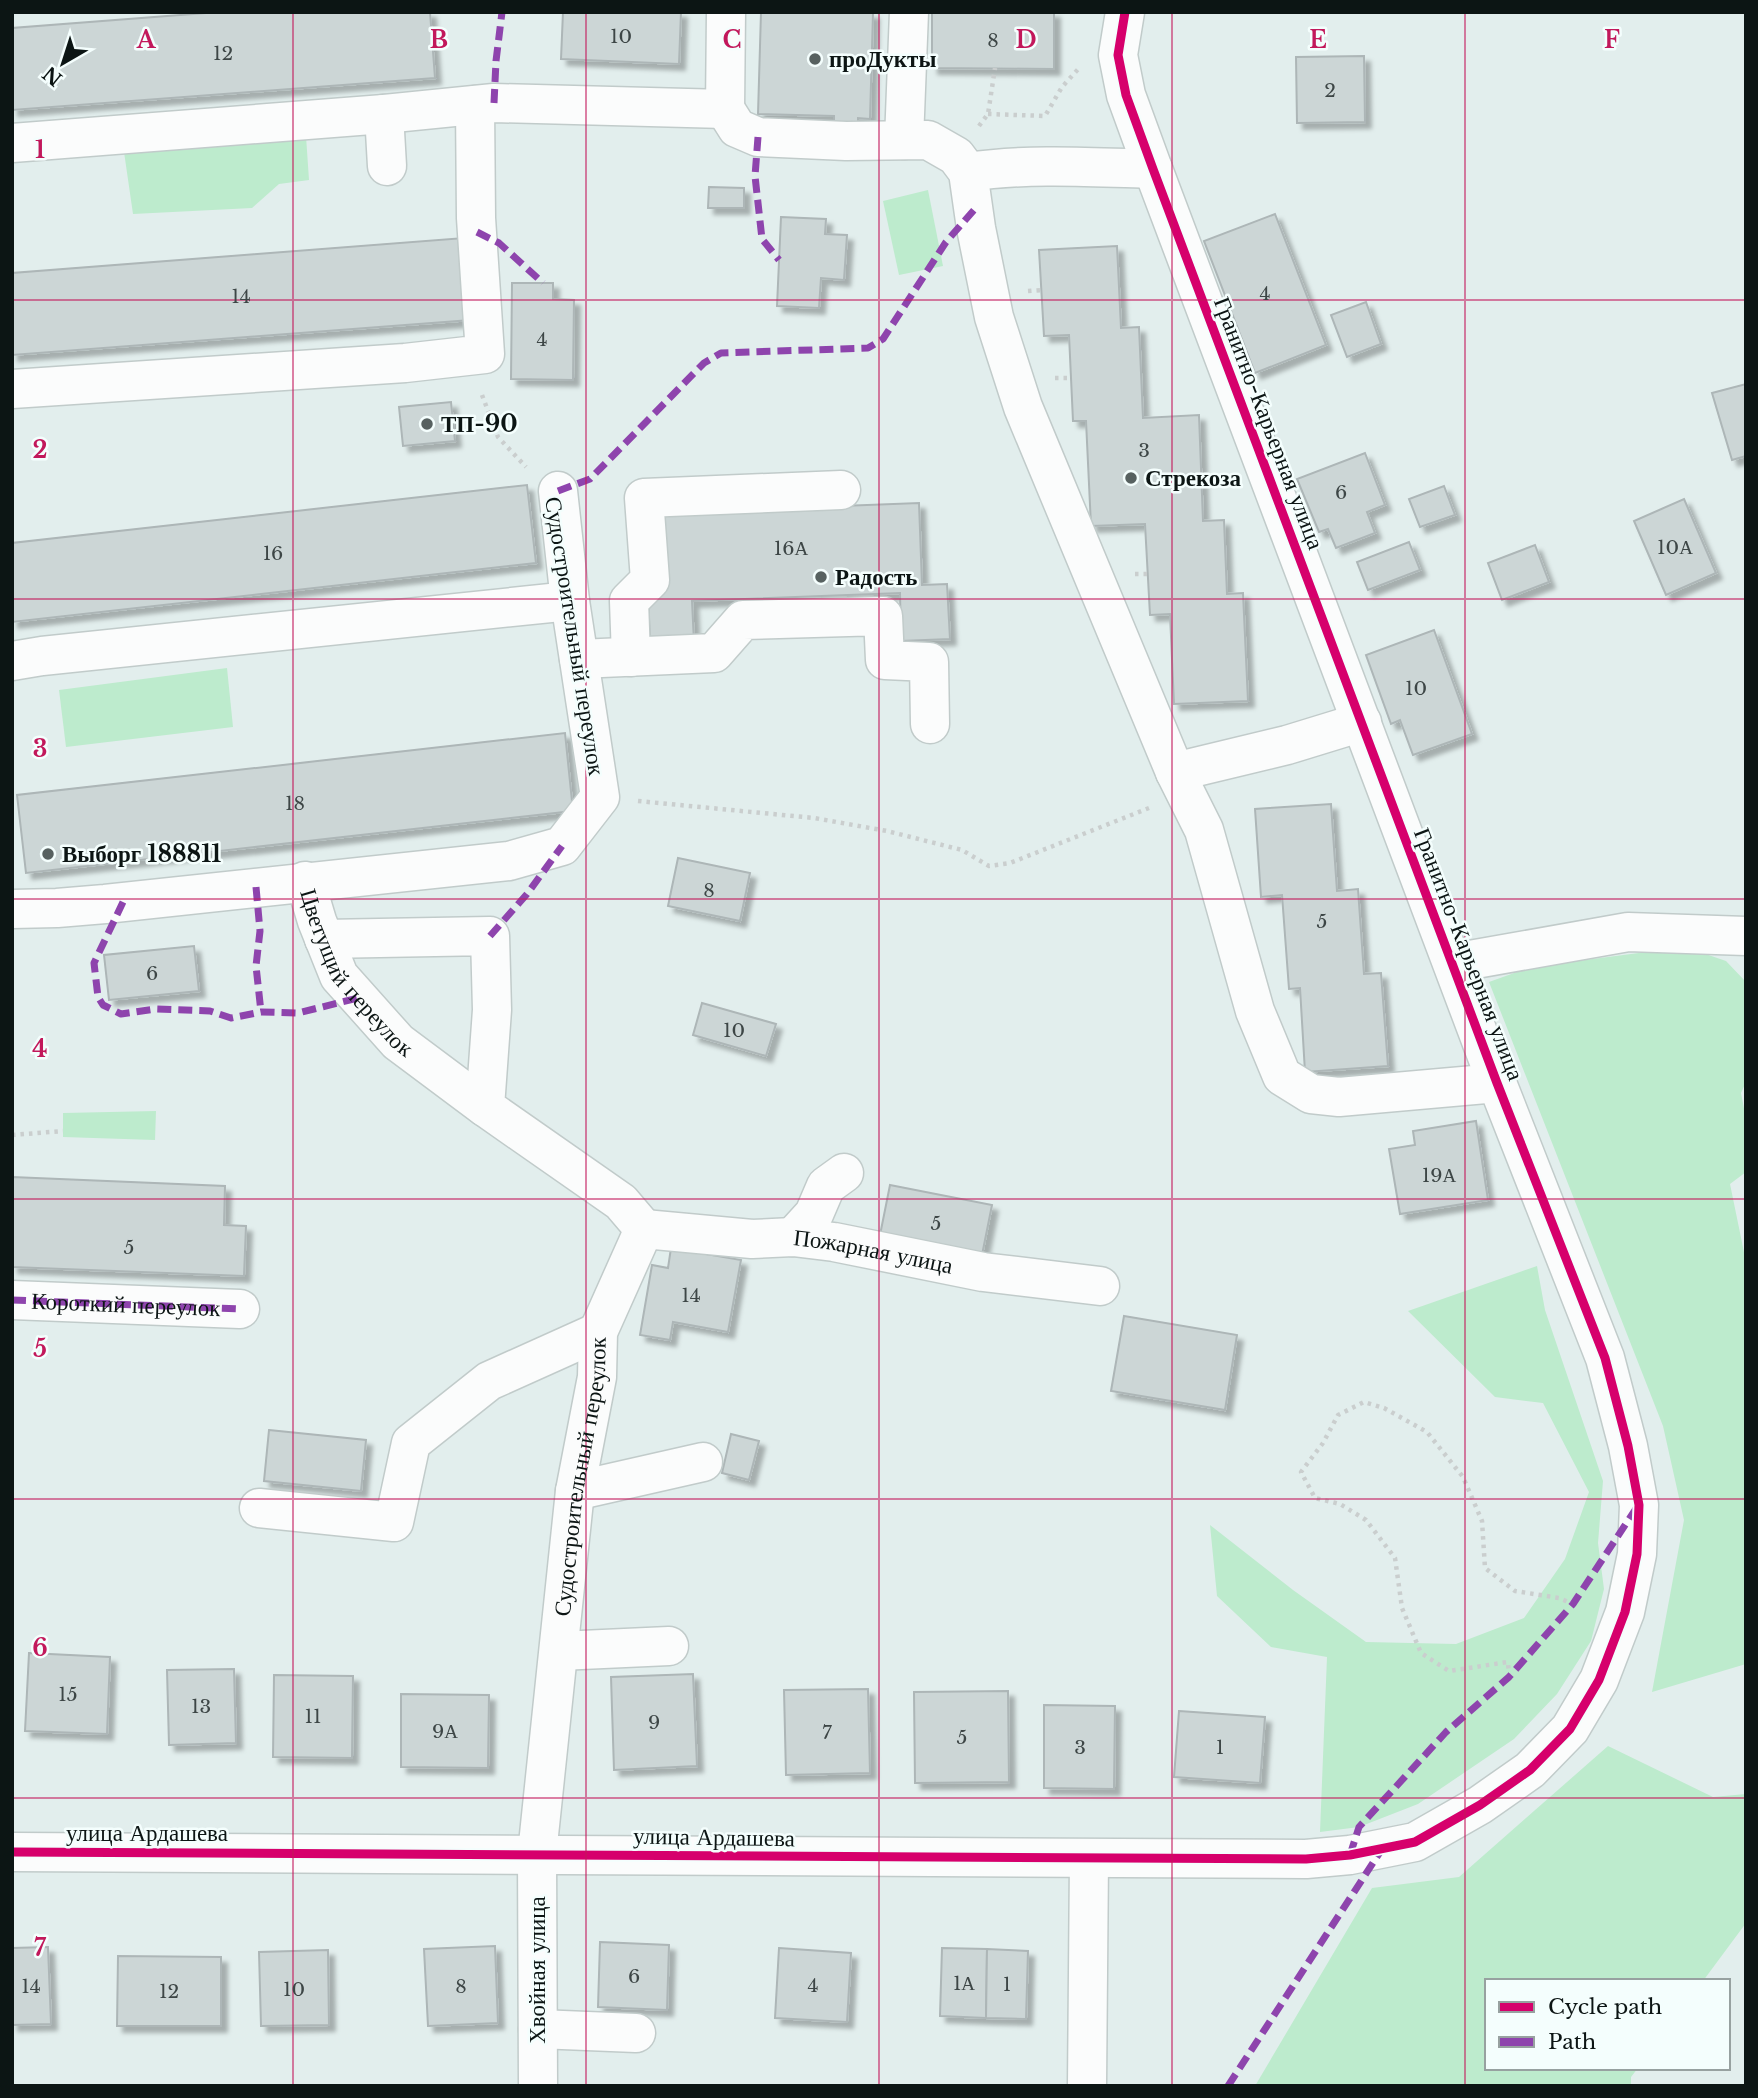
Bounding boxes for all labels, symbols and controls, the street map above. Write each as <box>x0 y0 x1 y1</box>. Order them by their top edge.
house number: 10 <box>610 25 632 48</box>
text: A <box>136 26 157 54</box>
text: B <box>430 26 448 54</box>
text: C <box>723 26 741 54</box>
text: D <box>1015 26 1037 54</box>
text: E <box>1309 26 1327 54</box>
text: F <box>1604 26 1620 54</box>
north arrow <box>28 28 98 98</box>
house number: 8 <box>987 29 999 52</box>
house number: 12 <box>213 42 233 65</box>
place label: проДукты <box>829 45 936 73</box>
marker: проДукты <box>807 51 823 67</box>
text: N <box>38 61 67 90</box>
house number: 2 <box>1324 79 1336 102</box>
text: 1 <box>35 136 45 164</box>
house number: 4 <box>1259 282 1271 305</box>
house number: 14 <box>231 285 251 308</box>
street label: Гранитно-Карьерная улица <box>1208 293 1330 553</box>
house number: 4 <box>536 328 548 351</box>
place label: ТП-90 <box>441 410 518 438</box>
marker: ТП-90 <box>419 416 435 432</box>
text: 2 <box>33 436 47 464</box>
house number: 3 <box>1138 439 1150 462</box>
place label: Стрекоза <box>1145 464 1242 492</box>
marker: Стрекоза <box>1123 470 1139 486</box>
house number: 6 <box>1335 481 1347 504</box>
street label: Судостроительный переулок <box>539 495 611 778</box>
house number: 10А <box>1657 536 1693 559</box>
house number: 16А <box>774 537 808 560</box>
house number: 16 <box>263 542 283 565</box>
place label: Радость <box>835 563 917 591</box>
marker: Радость <box>813 569 829 585</box>
house number: 10 <box>1405 677 1427 700</box>
text: 3 <box>33 735 47 763</box>
house number: 18 <box>285 792 305 815</box>
street label: Гранитно-Карьерная улица <box>1408 824 1530 1084</box>
place label: Выборг 188811 <box>62 840 221 868</box>
marker: Выборг 188811 <box>40 846 56 862</box>
house number: 8 <box>703 879 715 902</box>
street label: Цветущий переулок <box>294 886 419 1063</box>
house number: 5 <box>1317 910 1327 933</box>
house number: 6 <box>146 962 158 985</box>
house number: 10 <box>723 1019 745 1042</box>
text: 4 <box>32 1035 48 1063</box>
house number: 19А <box>1422 1164 1456 1187</box>
house number: 5 <box>931 1212 941 1235</box>
street label: Пожарная улица <box>792 1223 955 1280</box>
house number: 5 <box>124 1236 134 1259</box>
house number: 14 <box>681 1284 701 1307</box>
street label: Короткий переулок <box>31 1287 222 1322</box>
text: 5 <box>33 1335 47 1363</box>
street label: Судостроительный переулок <box>548 1336 612 1618</box>
text: 6 <box>32 1634 48 1662</box>
house number: 15 <box>58 1683 78 1706</box>
house number: 13 <box>191 1695 211 1718</box>
house number: 11 <box>305 1705 321 1728</box>
house number: 9 <box>648 1711 660 1734</box>
house number: 9А <box>432 1720 458 1743</box>
house number: 7 <box>822 1721 832 1744</box>
house number: 5 <box>957 1726 967 1749</box>
house number: 3 <box>1074 1736 1086 1759</box>
house number: 1 <box>1216 1736 1224 1759</box>
street label: улица Ардашева <box>66 1819 228 1847</box>
street label: улица Ардашева <box>633 1822 795 1852</box>
street label: Хвойная улица <box>523 1896 551 2044</box>
text: 7 <box>34 1934 47 1962</box>
house number: 6 <box>628 1965 640 1988</box>
house number: 1А <box>953 1972 975 1995</box>
house number: 1 <box>1003 1973 1011 1996</box>
house number: 4 <box>807 1974 819 1997</box>
house number: 14 <box>21 1975 41 1998</box>
house number: 8 <box>455 1975 467 1998</box>
house number: 10 <box>283 1978 305 2001</box>
legend <box>1485 1979 1730 2070</box>
house number: 12 <box>159 1980 179 2003</box>
text: Cycle path <box>1548 1994 1662 2020</box>
text: Path <box>1548 2029 1596 2055</box>

